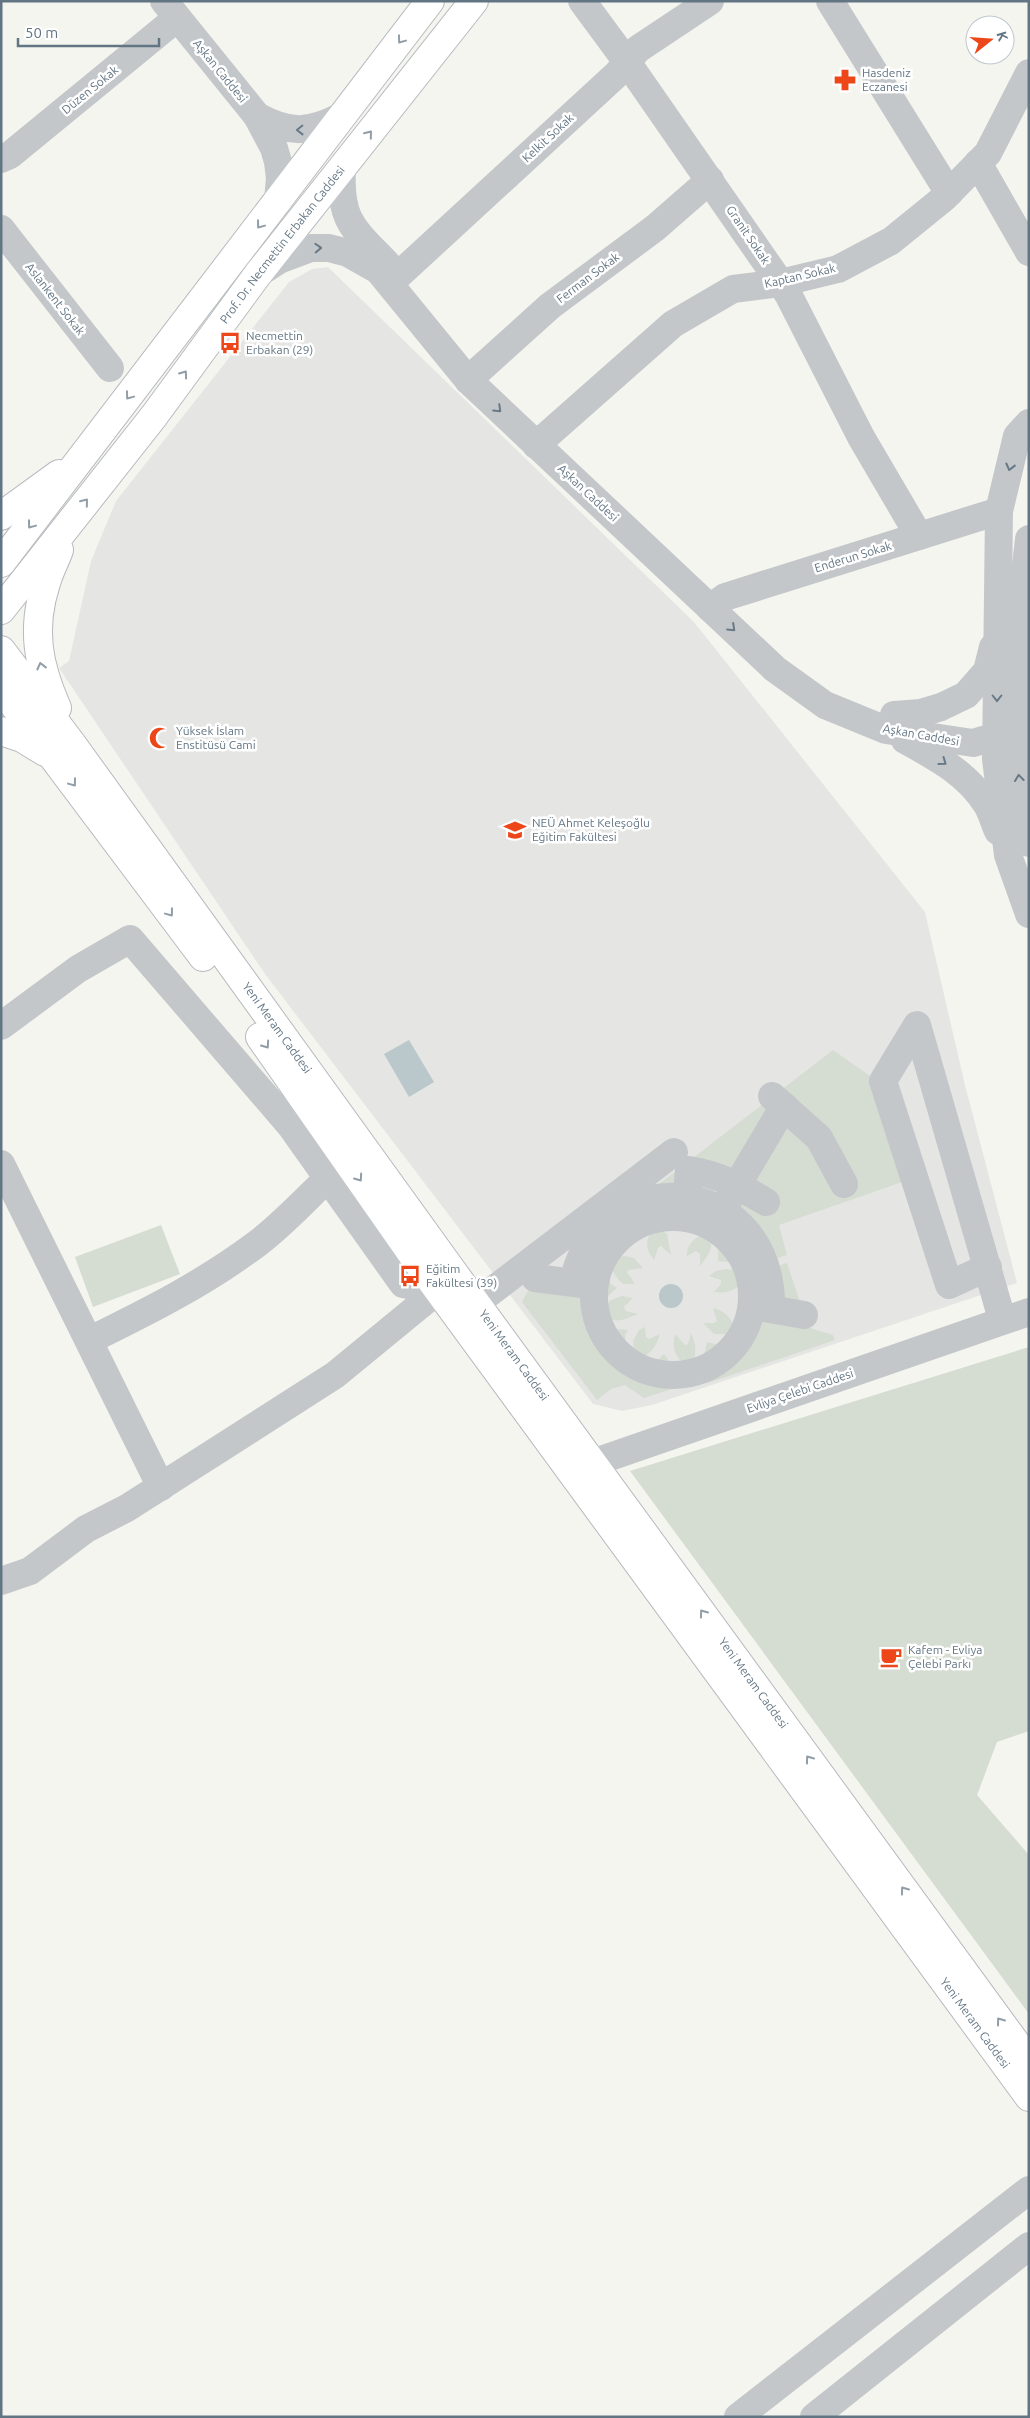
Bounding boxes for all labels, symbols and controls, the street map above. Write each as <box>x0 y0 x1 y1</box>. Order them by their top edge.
scale bar <box>18 15 159 47</box>
north arrow <box>965 15 1015 65</box>
text: 50 m <box>25 24 58 41</box>
text: K <box>993 29 1012 44</box>
one-way arrow <box>398 34 406 43</box>
street label: Aşkan Caddesi <box>191 37 250 105</box>
street label: Düzen Sokak <box>59 63 120 116</box>
place label: Hasdeniz Eczanesi <box>862 66 911 93</box>
pharmacy icon: Hasdeniz Eczanesi <box>832 67 858 93</box>
street label: Kelkit Sokak <box>519 111 576 165</box>
one-way arrow <box>295 124 303 135</box>
one-way arrow <box>363 131 371 140</box>
street label: Prof. Dr. Necmettin Erbakan Caddesi <box>217 163 347 326</box>
street label: Granit Sokak <box>724 203 773 266</box>
one-way arrow <box>257 219 265 228</box>
one-way arrow <box>314 243 322 254</box>
street label: Ferman Sokak <box>554 250 622 305</box>
street label: Aslankent Sokak <box>23 260 88 337</box>
street label: Kaptan Sokak <box>763 261 837 290</box>
place label: Necmettin Erbakan (29) <box>246 329 313 357</box>
bus stop icon: Necmettin Erbakan (29) <box>217 330 243 356</box>
one-way arrow <box>179 371 187 380</box>
one-way arrow <box>126 390 135 400</box>
one-way arrow <box>493 403 502 412</box>
street label: Aşkan Caddesi <box>556 462 621 524</box>
one-way arrow <box>1005 462 1016 471</box>
one-way arrow <box>79 499 87 508</box>
one-way arrow <box>28 519 36 528</box>
street label: Enderun Sokak <box>813 539 893 574</box>
one-way arrow <box>726 622 735 631</box>
one-way arrow <box>36 662 47 671</box>
one-way arrow <box>992 694 1002 702</box>
street label: Aşkan Caddesi <box>882 721 960 748</box>
place label: Yüksek İslam Enstitüsü Cami <box>176 724 256 751</box>
mosque icon: Yüksek İslam Enstitüsü Cami <box>147 725 173 751</box>
one-way arrow <box>938 756 947 765</box>
one-way arrow <box>1014 773 1025 781</box>
one-way arrow <box>67 777 75 786</box>
place label: NEÜ Ahmet Keleşoğlu Eğitim Fakültesi <box>532 816 650 843</box>
school or university icon: NEÜ Ahmet Keleşoğlu Eğitim Fakültesi <box>502 817 528 843</box>
one-way arrow <box>164 907 173 917</box>
street label: Yeni Meram Caddesi <box>240 980 315 1076</box>
one-way arrow <box>260 1039 269 1049</box>
one-way arrow <box>353 1172 362 1182</box>
place label: Eğitim Fakültesi (39) <box>426 1262 497 1290</box>
bus stop icon: Eğitim Fakültesi (39) <box>397 1263 423 1289</box>
street label: Yeni Meram Caddesi <box>477 1307 552 1403</box>
street label: Evliya Çelebi Caddesi <box>745 1366 855 1415</box>
one-way arrow <box>700 1609 709 1619</box>
street label: Yeni Meram Caddesi <box>716 1635 791 1731</box>
place label: Kafem - Evliya Çelebi Parkı <box>908 1643 982 1670</box>
cafe icon: Kafem - Evliya Çelebi Parkı <box>878 1644 904 1670</box>
one-way arrow <box>806 1755 815 1765</box>
one-way arrow <box>902 1887 910 1896</box>
street label: Yeni Meram Caddesi <box>938 1975 1013 2071</box>
one-way arrow <box>997 2017 1006 2027</box>

